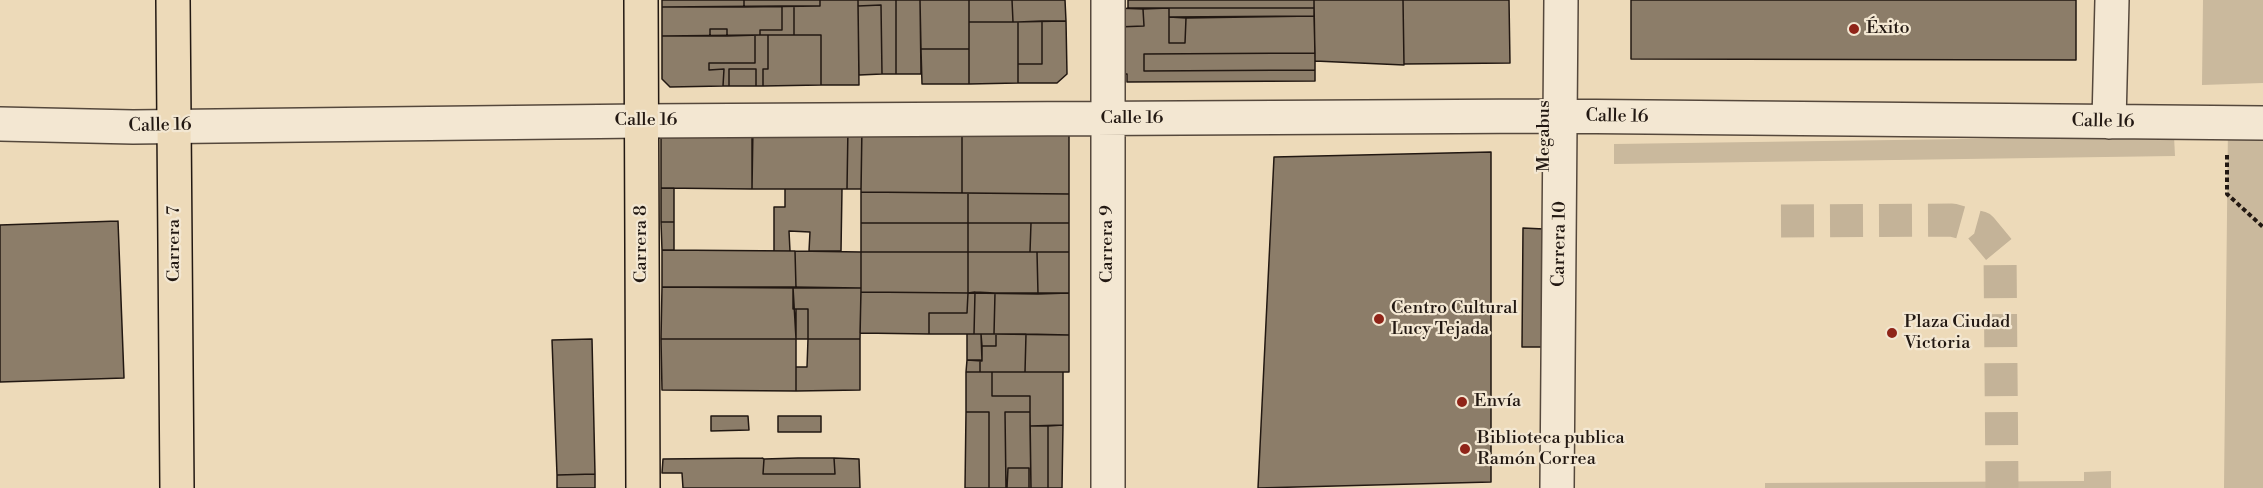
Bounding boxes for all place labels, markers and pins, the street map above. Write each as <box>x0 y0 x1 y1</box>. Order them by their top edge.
place label: Éxito <box>1866 18 1910 40</box>
marker: Éxito <box>1847 22 1861 36</box>
place label: Centro Cultural Lucy Tejada <box>1391 298 1518 340</box>
marker: Centro Cultural Lucy Tejada <box>1372 312 1386 326</box>
place label: Plaza Ciudad Victoria <box>1904 312 2010 354</box>
marker: Plaza Ciudad Victoria <box>1885 326 1899 340</box>
place label: Envía <box>1474 391 1521 413</box>
marker: Envía <box>1455 395 1469 409</box>
place label: Biblioteca publica Ramón Correa <box>1477 428 1625 470</box>
marker: Biblioteca publica Ramón Correa <box>1458 442 1472 456</box>

